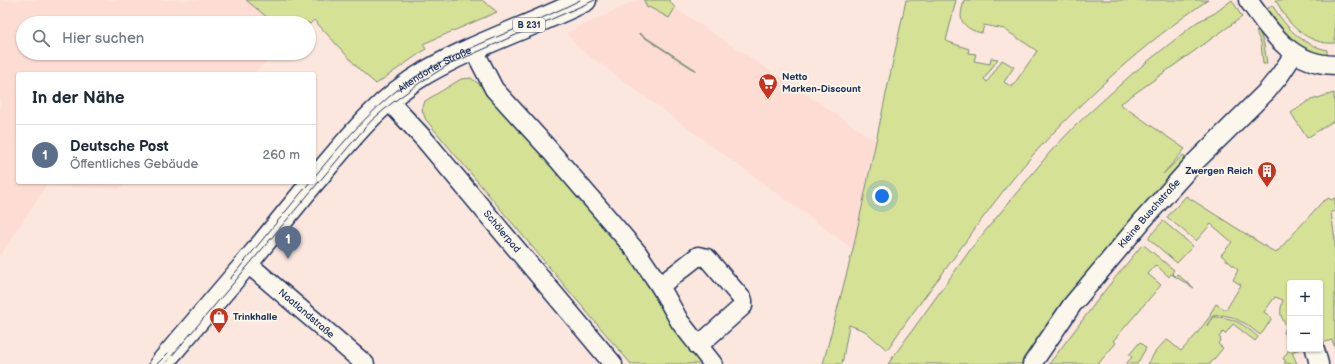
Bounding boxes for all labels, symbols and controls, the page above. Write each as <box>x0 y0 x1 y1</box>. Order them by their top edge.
search box <box>16 16 316 60</box>
road number: B 231 <box>513 18 545 32</box>
icon: search <box>30 27 52 49</box>
text: Hier suchen <box>62 29 144 48</box>
street label: Altendorfer Straße <box>396 44 473 95</box>
place label: Netto Marken-Discount <box>782 71 861 95</box>
supermarket icon: Netto Marken-Discount <box>757 72 779 100</box>
text: In der Nähe <box>32 88 125 108</box>
text: Deutsche Post <box>70 137 169 156</box>
text: 1 <box>42 147 48 163</box>
text: 260 m <box>262 147 300 163</box>
text: Öffentliches Gebäude <box>70 156 198 172</box>
building icon: Zwergen Reich <box>1256 160 1278 188</box>
place label: Zwergen Reich <box>1185 165 1253 177</box>
street label: Kleine Buschstraße <box>1116 176 1183 251</box>
your location <box>872 186 892 206</box>
street label: Schölerpad <box>481 208 523 255</box>
pin: 1 <box>275 226 301 259</box>
map controls <box>1287 280 1323 352</box>
button: + <box>1287 280 1323 316</box>
street label: Naatlandstraße <box>276 286 337 341</box>
shop icon: Trinkhalle <box>208 306 230 334</box>
place label: Trinkhalle <box>233 311 278 323</box>
button: − <box>1287 316 1323 352</box>

